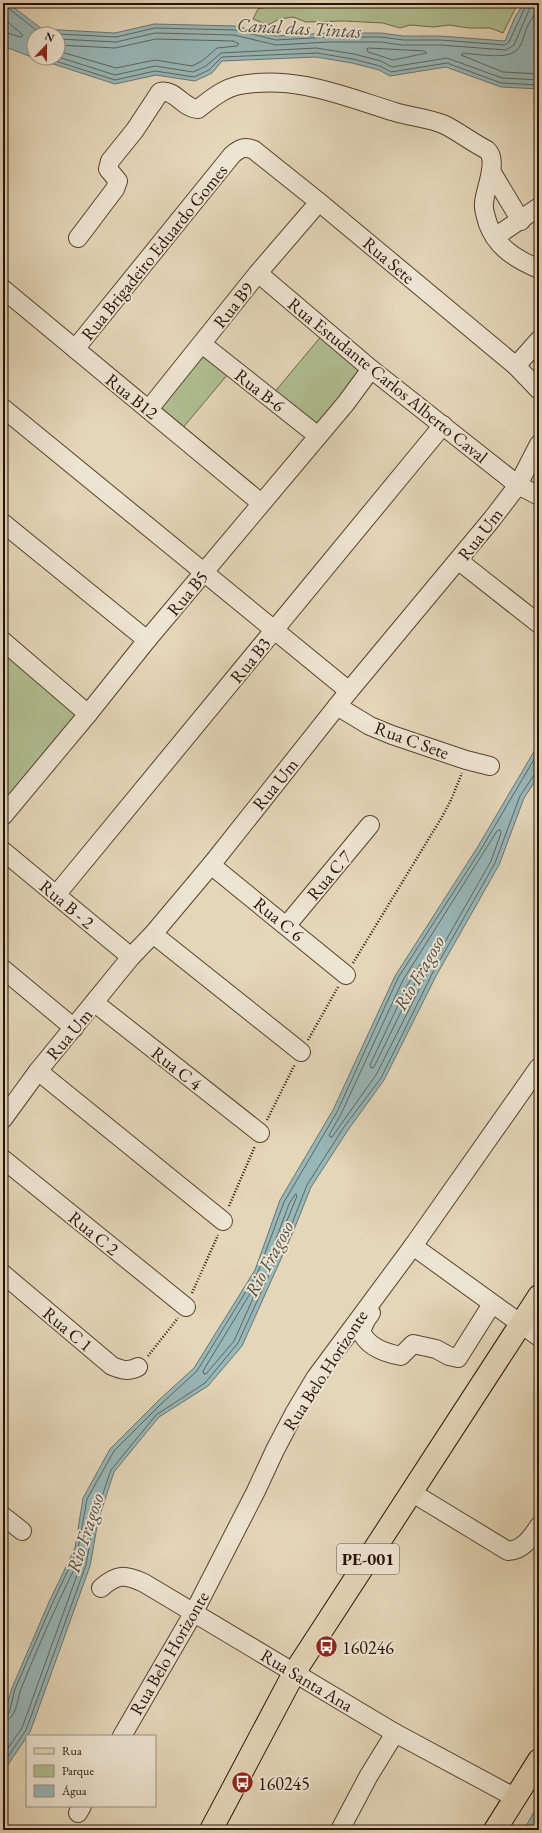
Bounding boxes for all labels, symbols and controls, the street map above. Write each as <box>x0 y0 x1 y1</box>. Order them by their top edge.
water label: Canal das Tintas <box>236 12 363 44</box>
north arrow <box>26 26 66 66</box>
text: N <box>43 29 57 45</box>
street label: Rua Brigadeiro Eduardo Gomes <box>76 159 232 345</box>
street label: Rua Sete <box>358 232 420 288</box>
street label: Rua B9 <box>208 277 258 333</box>
street label: Rua Estudante Carlos Alberto Caval <box>283 292 493 468</box>
street label: Rua B-6 <box>230 363 290 417</box>
street label: Rua B12 <box>101 368 163 424</box>
street label: Rua Um <box>452 503 508 565</box>
street label: Rua B5 <box>161 566 213 620</box>
street label: Rua B3 <box>225 632 275 688</box>
street label: Rua C Sete <box>372 716 452 764</box>
street label: Rua Um <box>247 753 303 815</box>
street label: Rua C 7 <box>302 845 357 905</box>
street label: Rua B - 2 <box>35 874 99 934</box>
street label: Rua C 6 <box>249 892 309 946</box>
water label: Rio Fragoso <box>388 931 450 1015</box>
street label: Rua Um <box>41 1003 97 1065</box>
street label: Rua C 4 <box>147 1041 207 1095</box>
street label: Rua C 2 <box>64 1206 124 1260</box>
water label: Rio Fragoso <box>239 1217 299 1301</box>
street label: Rua C 1 <box>38 1302 98 1356</box>
street label: Rua Belo Horizonte <box>277 1305 373 1435</box>
water label: Rio Fragoso <box>60 1490 110 1576</box>
road number: PE-001 <box>337 1544 399 1574</box>
street label: Rua Belo Horizonte <box>124 1587 214 1719</box>
bus stop icon: 160246 <box>314 1634 340 1660</box>
place label: 160246 <box>342 1636 394 1659</box>
street label: Rua Santa Ana <box>257 1643 358 1717</box>
legend <box>26 1735 156 1807</box>
text: Rua <box>62 1743 82 1759</box>
text: Parque <box>62 1763 94 1779</box>
bus stop icon: 160245 <box>230 1770 256 1796</box>
place label: 160245 <box>258 1772 310 1795</box>
text: Água <box>61 1783 87 1799</box>

